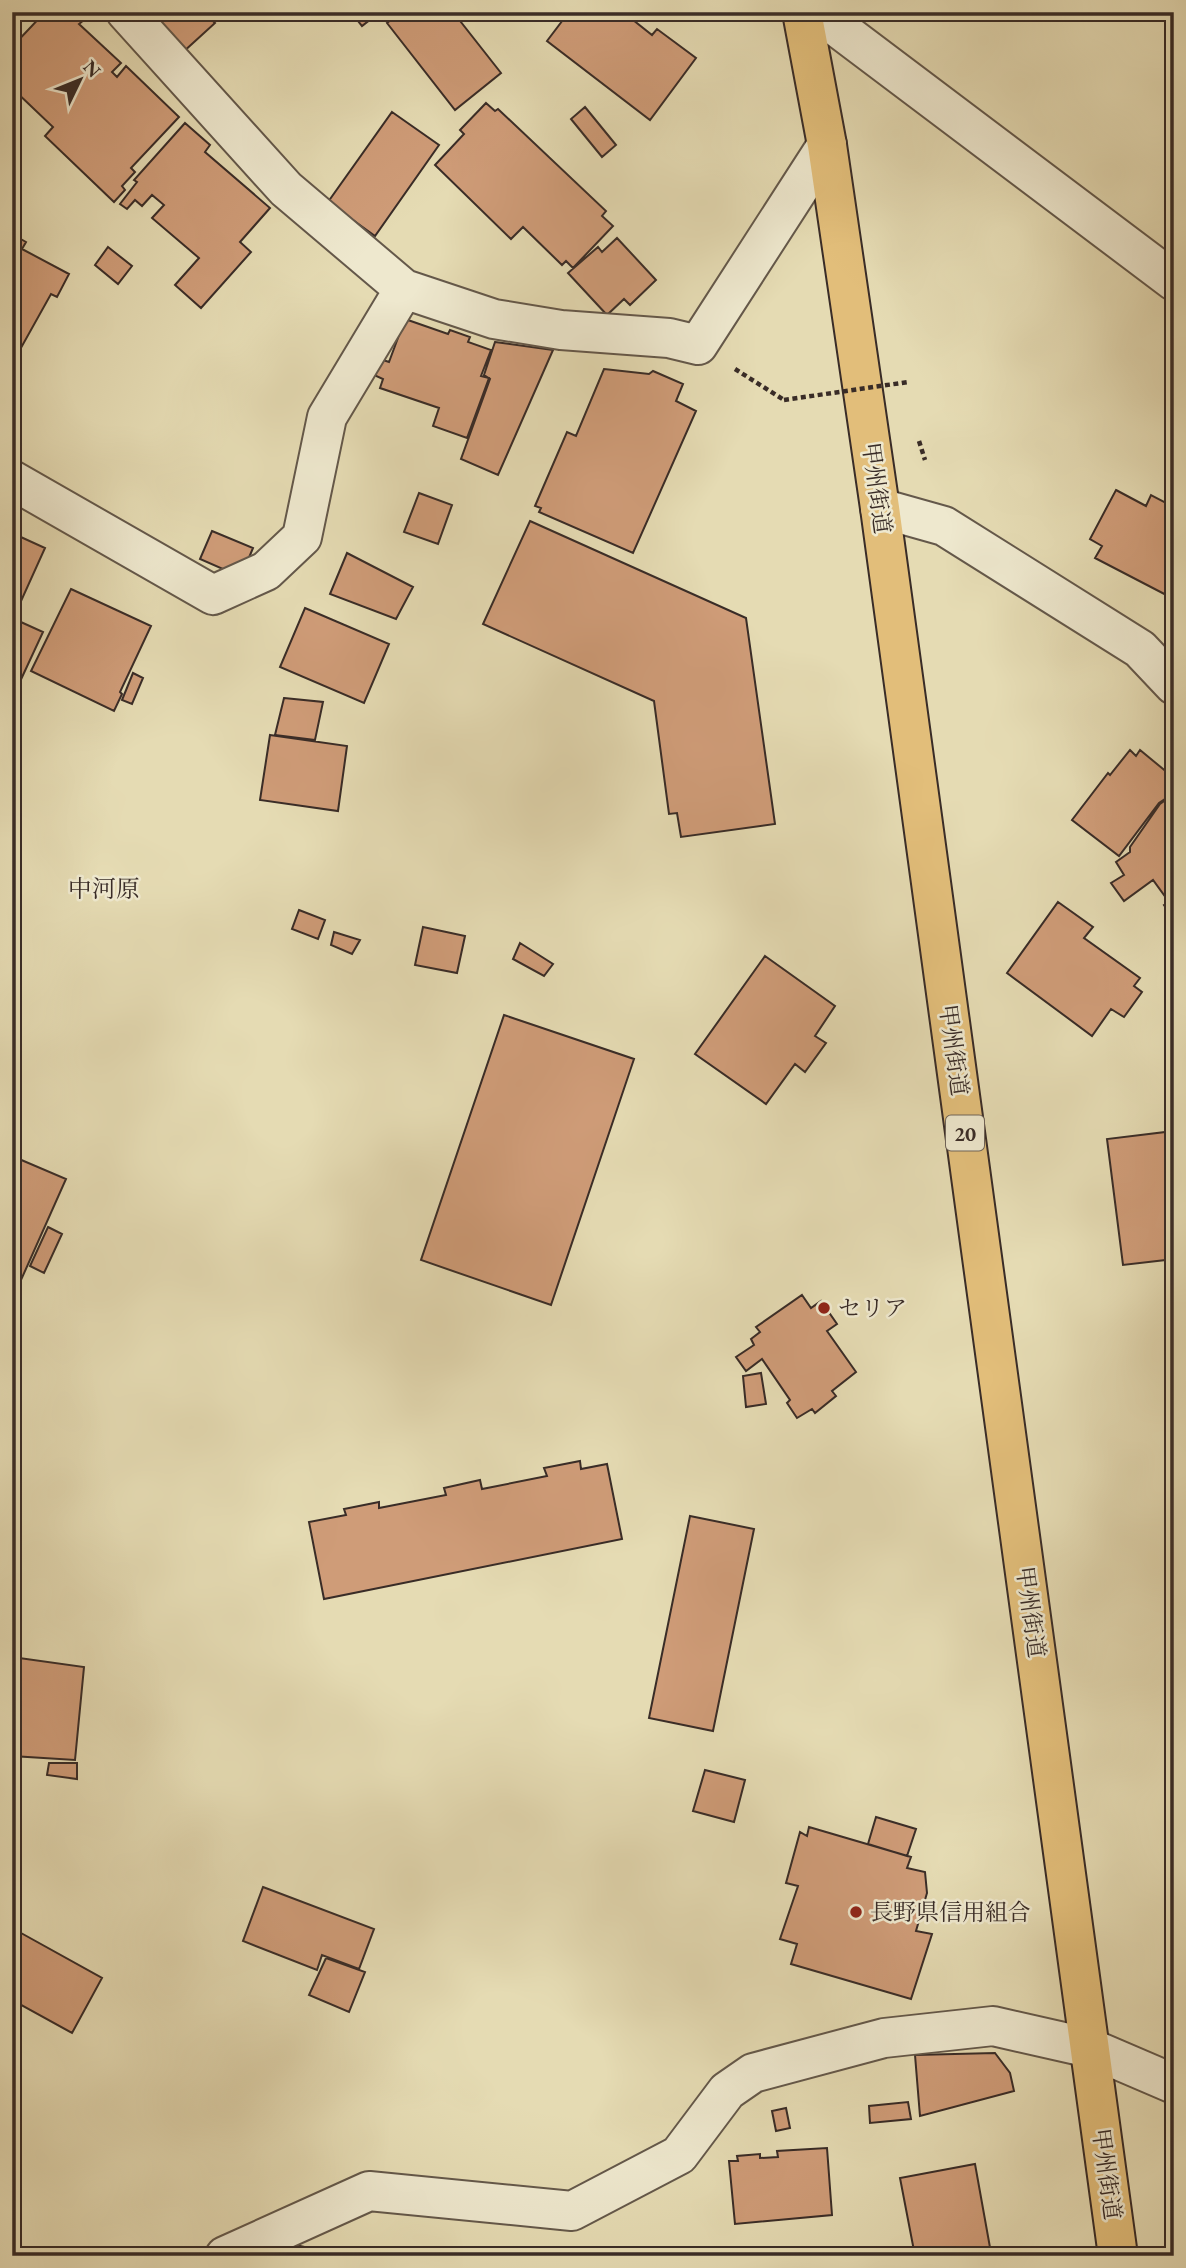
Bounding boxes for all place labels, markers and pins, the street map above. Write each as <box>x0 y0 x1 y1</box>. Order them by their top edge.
place label: セリア <box>838 1293 907 1323</box>
marker: セリア <box>816 1300 832 1316</box>
place label: 長野県信用組合 <box>870 1897 1031 1927</box>
marker: 長野県信用組合 <box>848 1904 864 1920</box>

